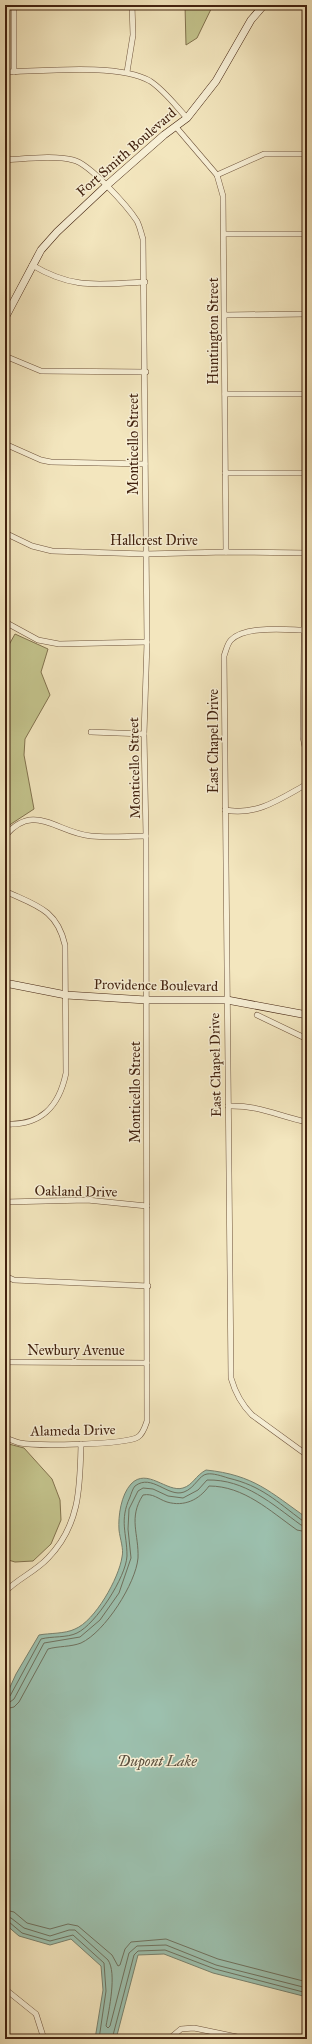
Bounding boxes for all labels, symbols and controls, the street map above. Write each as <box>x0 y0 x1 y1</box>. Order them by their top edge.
street label: Fort Smith Boulevard <box>73 104 180 200</box>
street label: Huntington Street <box>205 277 222 385</box>
street label: Monticello Street <box>125 393 142 495</box>
street label: Hallcrest Drive <box>110 532 198 549</box>
street label: East Chapel Drive <box>205 689 222 793</box>
street label: Monticello Street <box>125 717 144 819</box>
street label: Providence Boulevard <box>94 976 218 995</box>
street label: East Chapel Drive <box>206 1013 225 1117</box>
street label: Monticello Street <box>127 1041 144 1143</box>
street label: Oakland Drive <box>34 1182 118 1201</box>
street label: Newbury Avenue <box>27 1342 125 1359</box>
street label: Alameda Drive <box>29 1421 116 1440</box>
water label: Dupont Lake <box>117 1752 197 1771</box>

